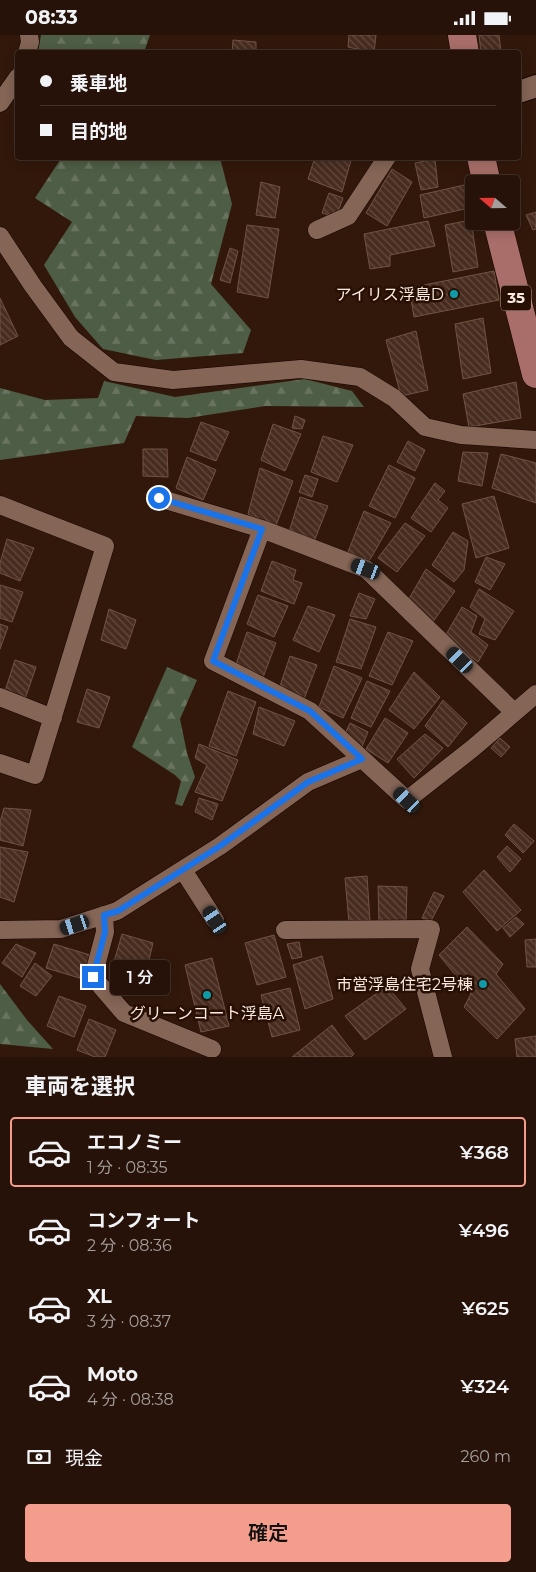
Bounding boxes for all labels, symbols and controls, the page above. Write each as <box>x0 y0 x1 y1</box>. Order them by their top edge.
text: 08:33 <box>25 6 78 29</box>
text: 乗車地 <box>70 72 127 95</box>
text: 目的地 <box>70 120 127 143</box>
north arrow <box>465 175 520 230</box>
map controls <box>465 175 520 230</box>
place label: アイリス浮島D <box>336 285 444 304</box>
road number: 35 <box>501 285 531 311</box>
marker: アイリス浮島D <box>448 288 460 300</box>
route start <box>148 487 170 509</box>
car <box>349 557 382 581</box>
car <box>443 644 476 676</box>
car <box>390 784 423 816</box>
car <box>200 903 229 937</box>
car <box>58 913 91 937</box>
callout: 1 分 <box>110 959 170 995</box>
route end <box>82 966 104 988</box>
text: 1 分 <box>127 968 153 987</box>
place label: 市営浮島住宅2号棟 <box>336 975 473 994</box>
marker: 市営浮島住宅2号棟 <box>477 978 489 990</box>
marker: グリーンコート浮島A <box>201 989 213 1001</box>
place label: グリーンコート浮島A <box>130 1004 285 1023</box>
text: 車両を選択 <box>25 1073 135 1100</box>
icon: car <box>27 1130 72 1175</box>
text: エコノミー <box>87 1131 182 1154</box>
text: ¥368 <box>460 1141 509 1164</box>
text: 1 分 · 08:35 <box>87 1158 168 1177</box>
icon: car <box>27 1208 72 1253</box>
text: コンフォート <box>87 1209 200 1232</box>
text: ¥496 <box>459 1219 509 1242</box>
text: 2 分 · 08:36 <box>87 1236 172 1255</box>
text: XL <box>87 1285 112 1308</box>
icon: car <box>27 1286 72 1331</box>
text: ¥625 <box>461 1297 509 1320</box>
text: 3 分 · 08:37 <box>87 1312 171 1331</box>
text: Moto <box>87 1363 138 1386</box>
icon: car <box>27 1364 72 1409</box>
text: ¥324 <box>460 1375 509 1398</box>
text: 4 分 · 08:38 <box>87 1390 174 1409</box>
icon: cash <box>25 1443 53 1471</box>
text: 現金 <box>65 1447 103 1470</box>
text: 260 m <box>460 1447 511 1466</box>
button: 確定 <box>25 1504 511 1562</box>

